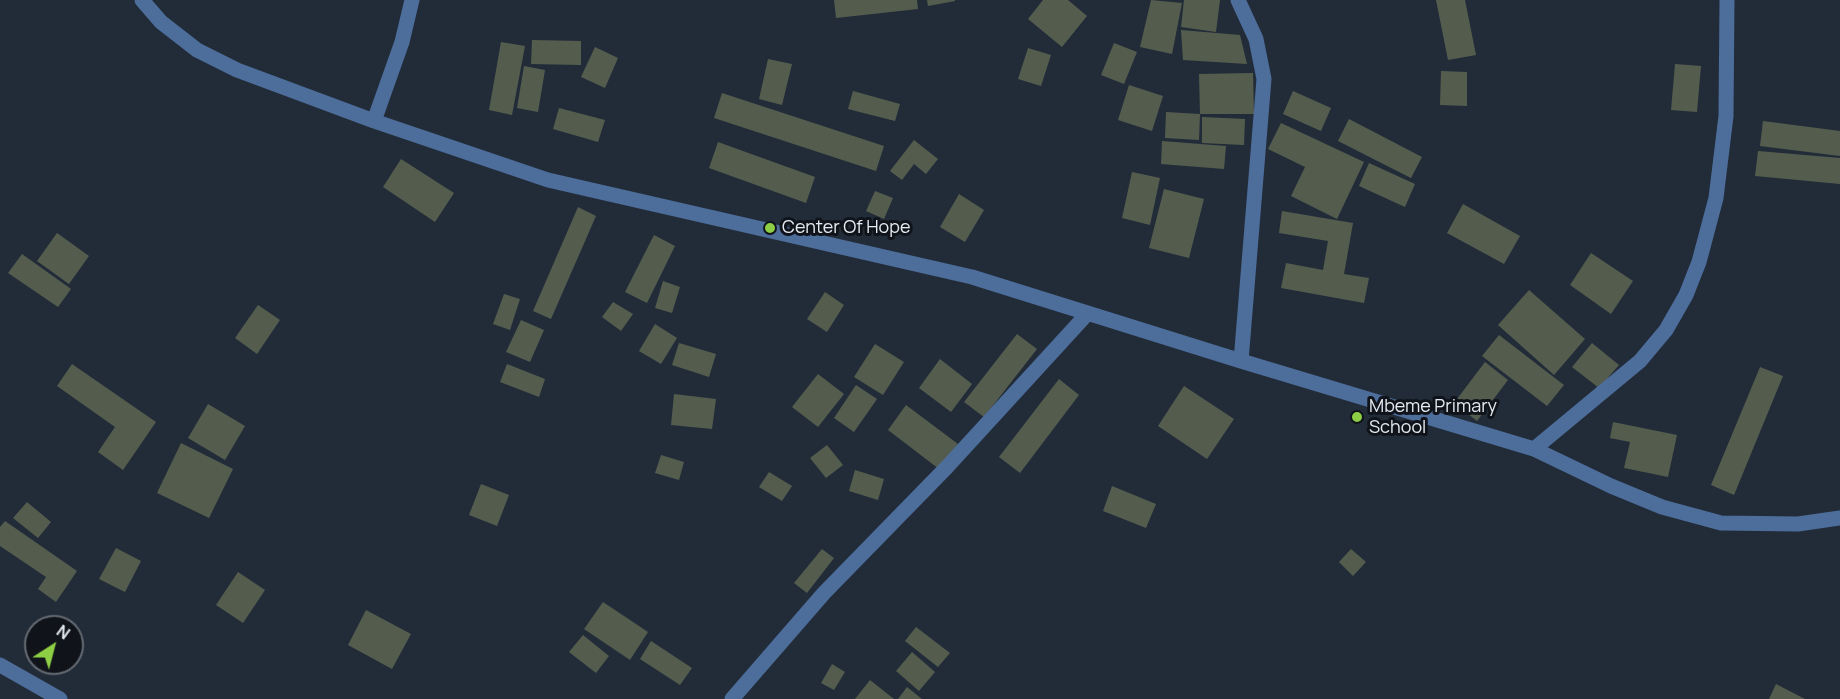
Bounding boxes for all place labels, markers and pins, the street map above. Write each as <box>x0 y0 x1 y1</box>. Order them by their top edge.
place label: Center Of Hope <box>782 217 910 239</box>
marker: Center Of Hope <box>763 221 777 235</box>
place label: Mbeme Primary School <box>1369 396 1497 438</box>
marker: Mbeme Primary School <box>1350 410 1364 424</box>

